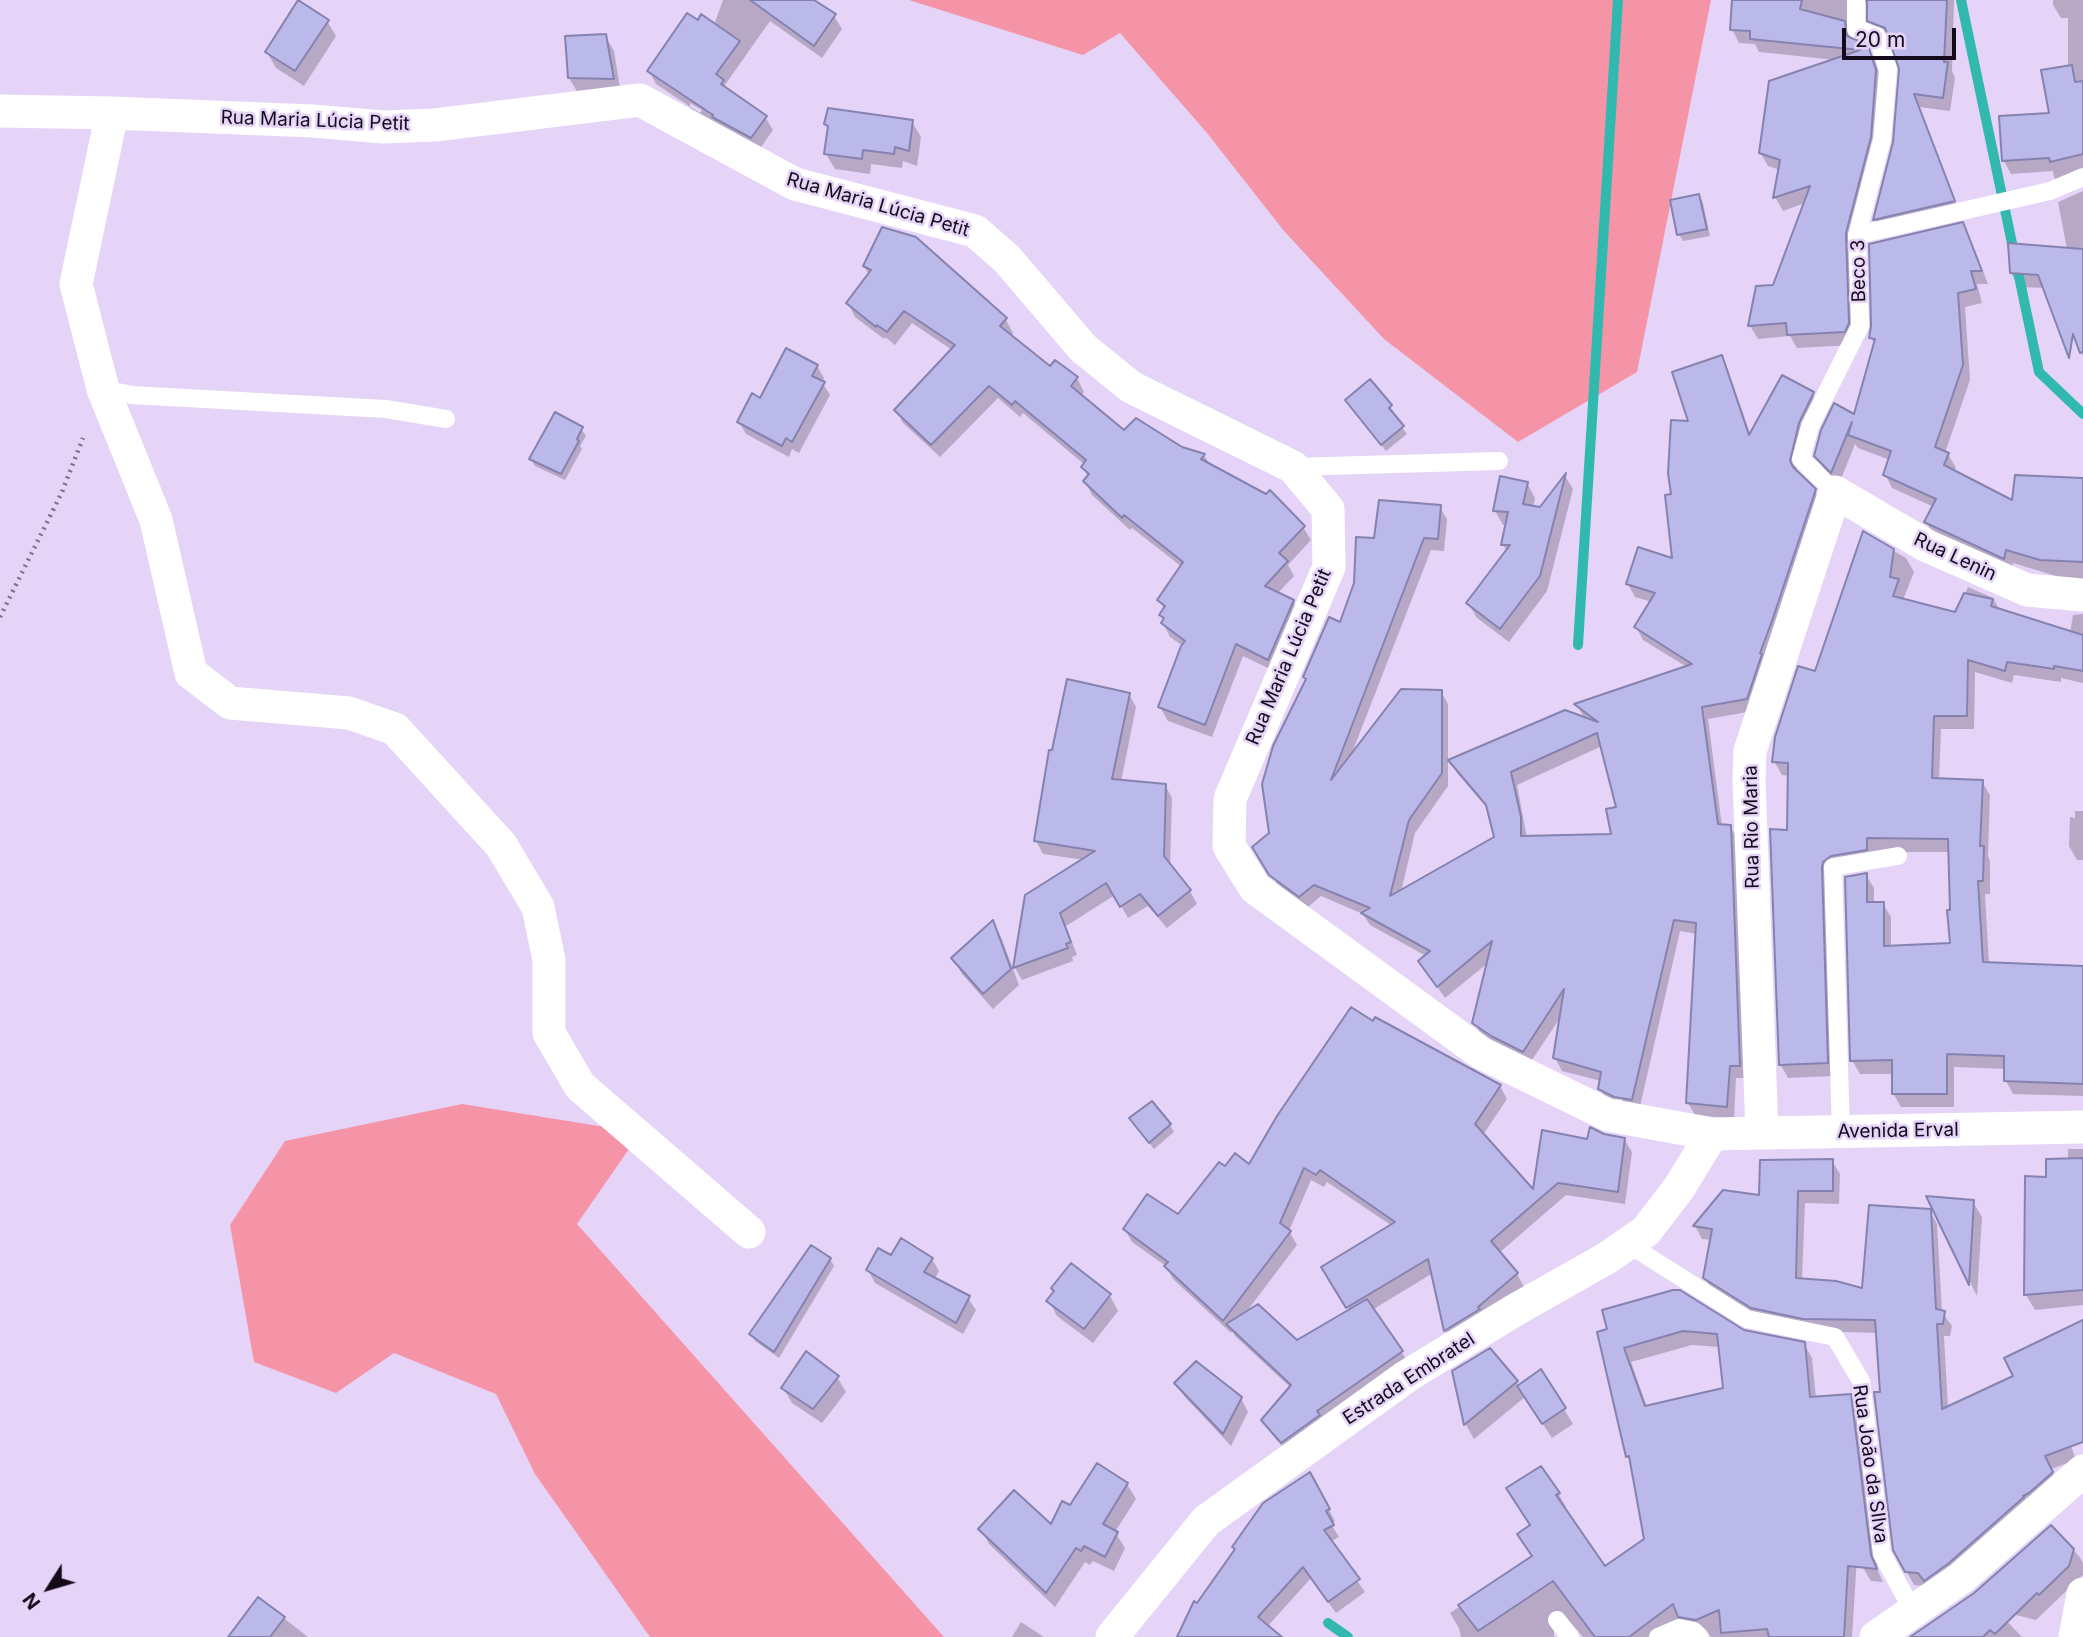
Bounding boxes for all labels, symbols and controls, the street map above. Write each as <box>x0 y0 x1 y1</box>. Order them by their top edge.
scale bar <box>1845 14 1959 58</box>
text: 20 m <box>1855 27 1905 52</box>
street label: Rua Maria Lúcia Petit <box>220 106 410 136</box>
street label: Rua Maria Lúcia Petit <box>784 168 972 242</box>
street label: Beco 3 <box>1847 239 1871 303</box>
street label: Rua Lenin <box>1910 528 2000 586</box>
street label: Rua Maria Lúcia Petit <box>1242 566 1336 748</box>
street label: Rua Rio Maria <box>1740 765 1764 889</box>
street label: Avenida Erval <box>1837 1119 1959 1143</box>
street label: Estrada Embratel <box>1339 1328 1479 1430</box>
street label: Rua João da SIlva <box>1848 1383 1892 1545</box>
north arrow <box>14 1553 84 1623</box>
text: N <box>18 1588 45 1614</box>

